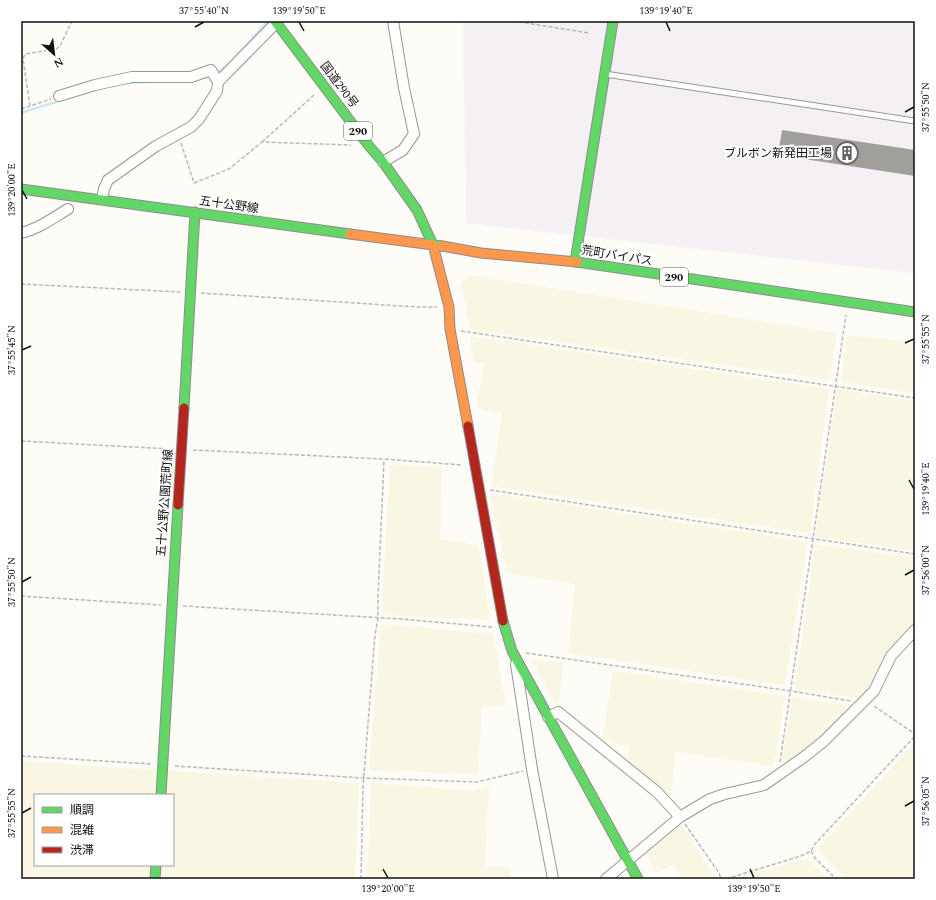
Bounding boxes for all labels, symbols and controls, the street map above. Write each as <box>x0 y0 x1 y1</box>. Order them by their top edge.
text: 37°55'40"N <box>179 3 229 19</box>
text: 139°19'50"E <box>272 3 326 19</box>
text: 139°19'40"E <box>639 3 693 19</box>
north arrow <box>34 34 74 74</box>
text: N <box>50 53 66 72</box>
street label: 国道290号 <box>315 58 363 112</box>
text: 37°55'50"N <box>918 82 934 132</box>
road number: 290 <box>344 122 372 140</box>
building icon: ブルボン新発田工場 <box>834 140 860 166</box>
place label: ブルボン新発田工場 <box>724 144 832 163</box>
text: 139°20'00"E <box>4 163 20 217</box>
street label: 五十公野線 <box>198 191 260 219</box>
street label: 荒町バイパス <box>580 241 654 271</box>
road number: 290 <box>660 268 688 286</box>
text: 37°55'55"N <box>918 314 934 364</box>
text: 37°55'45"N <box>4 325 20 375</box>
street label: 五十公野公園荒町線 <box>152 448 178 558</box>
text: 139°19'40"E <box>918 462 934 516</box>
text: 37°56'00"N <box>918 545 934 595</box>
text: 37°55'50"N <box>4 557 20 607</box>
text: 37°56'05"N <box>918 776 934 826</box>
text: 37°55'55"N <box>4 788 20 838</box>
legend <box>34 794 174 866</box>
text: 順調 <box>70 801 94 820</box>
text: 混雑 <box>70 821 94 840</box>
text: 渋滞 <box>70 841 94 860</box>
text: 139°20'00"E <box>361 881 415 897</box>
text: 139°19'50"E <box>727 881 781 897</box>

